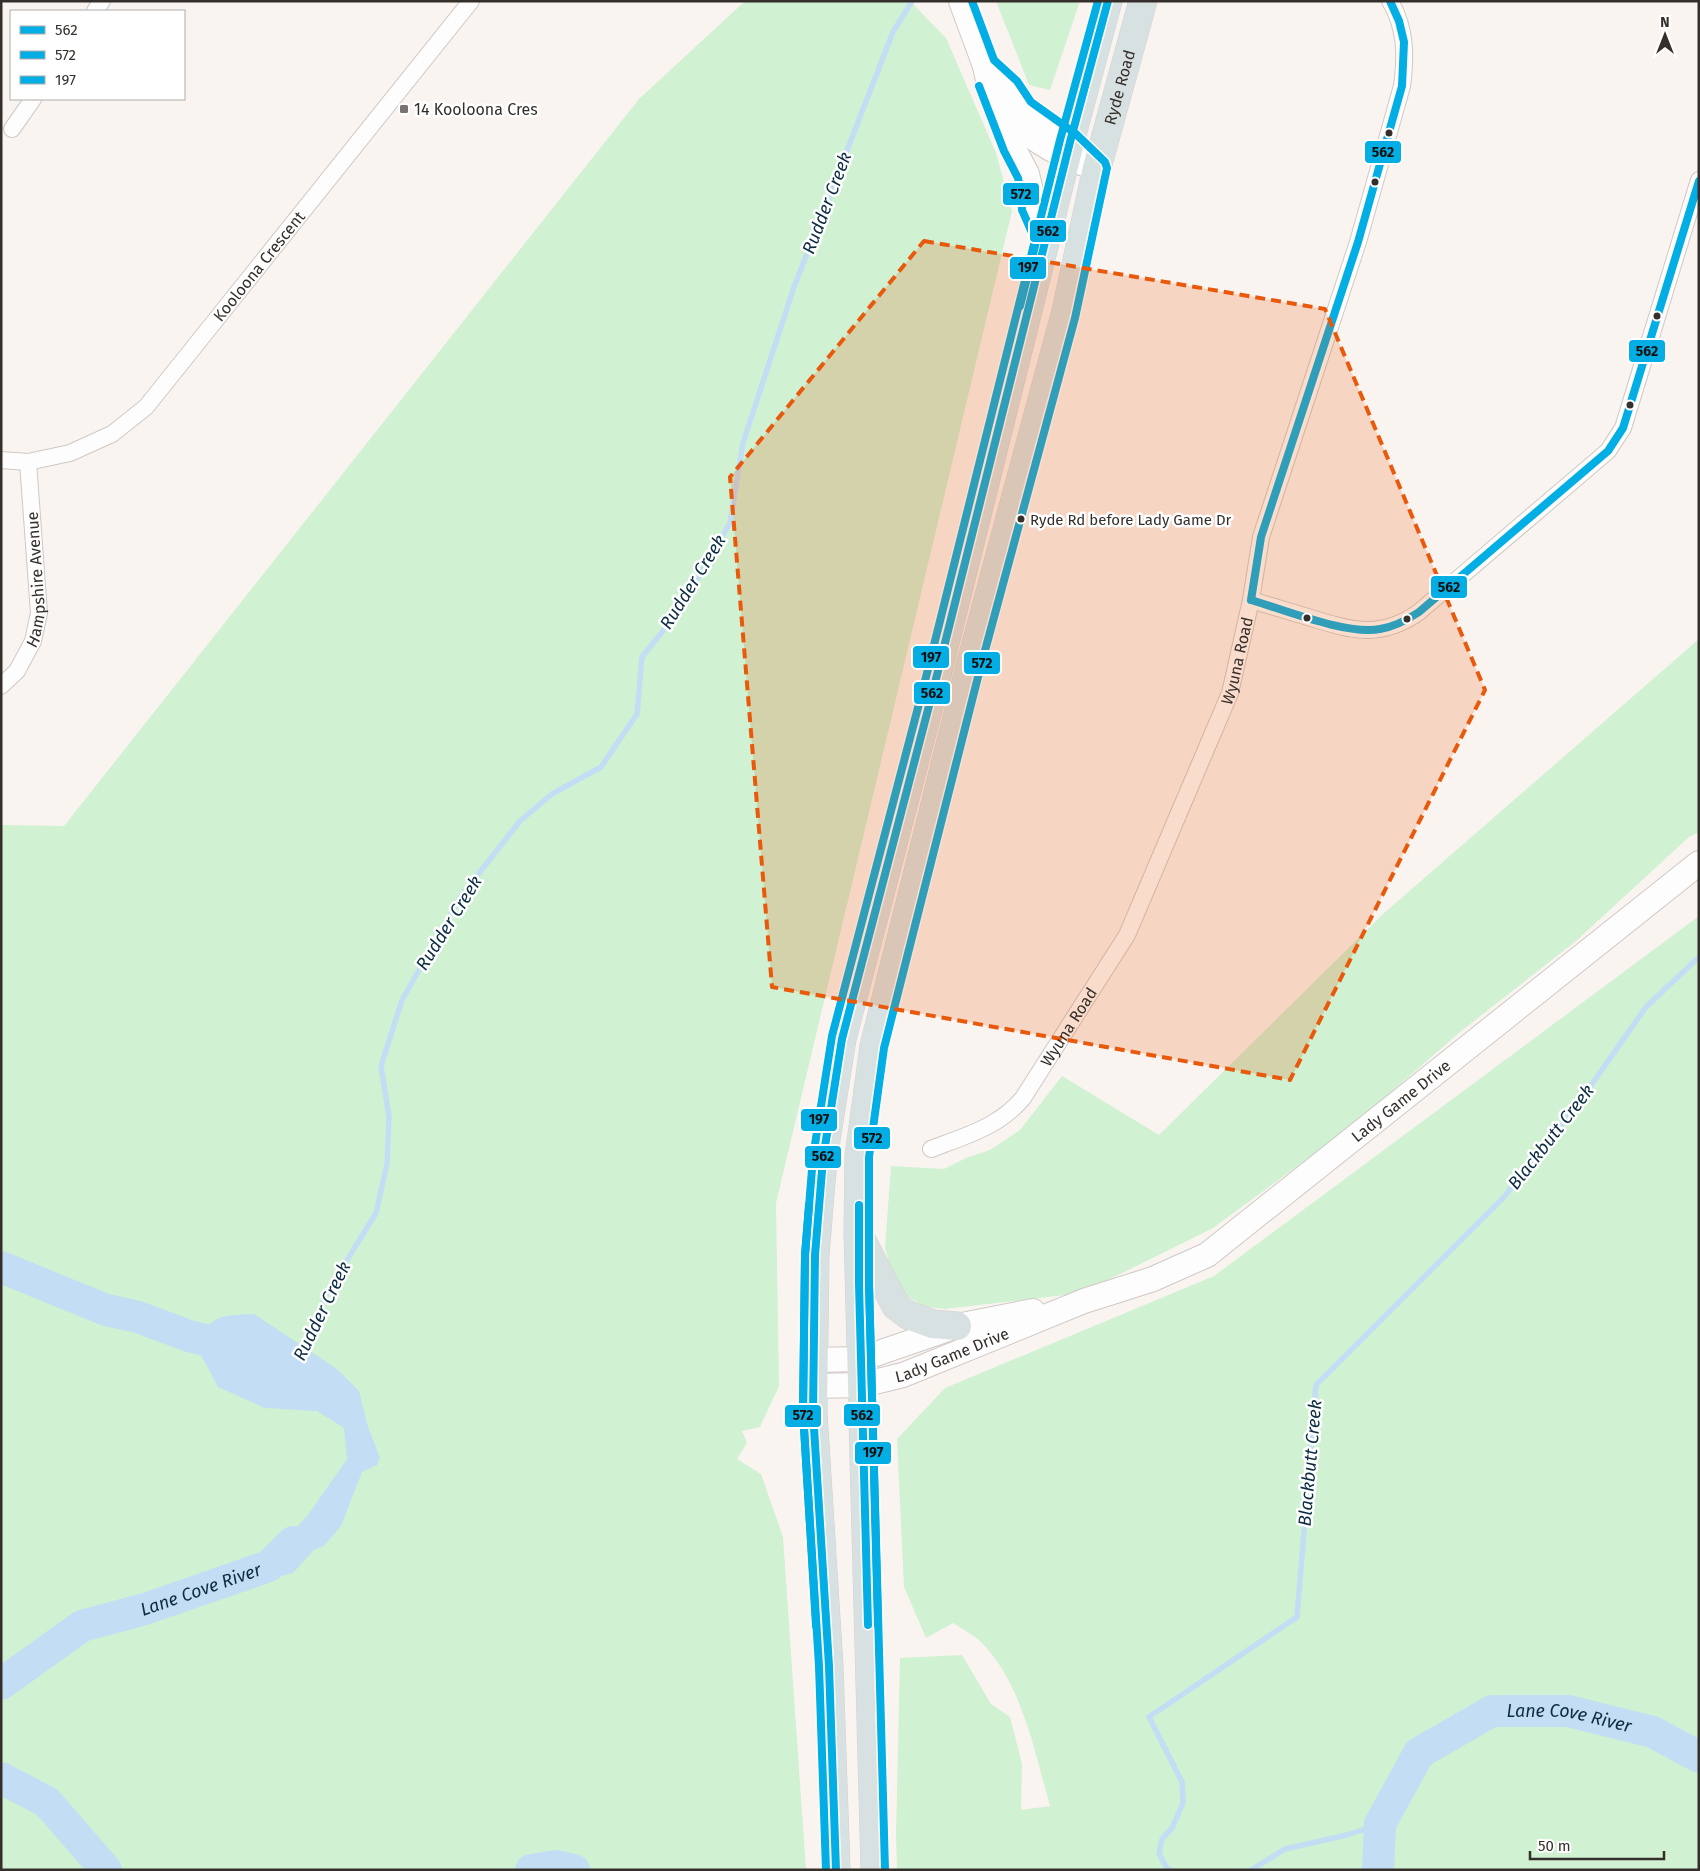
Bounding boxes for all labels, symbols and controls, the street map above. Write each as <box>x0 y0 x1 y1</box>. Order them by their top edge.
legend <box>10 10 185 100</box>
north arrow <box>1640 10 1690 60</box>
text: N <box>1660 14 1670 31</box>
text: 562 <box>55 21 78 39</box>
text: 572 <box>55 46 76 64</box>
street label: Ryde Road <box>1100 48 1139 127</box>
text: 197 <box>55 71 76 89</box>
place label: 14 Kooloona Cres <box>414 100 538 119</box>
marker: 14 Kooloona Cres <box>398 103 410 115</box>
unlabelled marker <box>1384 128 1394 138</box>
line badge: 562 <box>1364 140 1402 164</box>
text: 562 <box>1372 144 1394 161</box>
water label: Rudder Creek <box>797 149 857 257</box>
unlabelled marker <box>1370 177 1380 187</box>
line badge: 572 <box>1002 182 1040 206</box>
text: 572 <box>1011 186 1031 203</box>
street label: Kooloona Crescent <box>209 207 309 325</box>
line badge: 562 <box>1029 219 1067 243</box>
text: 562 <box>1037 223 1059 240</box>
line badge: 197 <box>1009 256 1047 280</box>
text: 197 <box>1018 259 1039 276</box>
unlabelled marker <box>1652 311 1662 321</box>
line badge: 562 <box>1628 339 1666 363</box>
text: 562 <box>1636 343 1658 360</box>
unlabelled marker <box>1625 400 1635 410</box>
street label: Hampshire Avenue <box>22 511 49 651</box>
place label: Ryde Rd before Lady Game Dr <box>1030 511 1232 529</box>
marker: Ryde Rd before Lady Game Dr <box>1016 514 1026 524</box>
water label: Rudder Creek <box>655 530 731 633</box>
line badge: 562 <box>1430 575 1468 599</box>
text: 562 <box>1438 579 1460 596</box>
unlabelled marker <box>1302 613 1312 623</box>
unlabelled marker <box>1402 614 1412 624</box>
street label: Wyuna Road <box>1217 615 1257 708</box>
line badge: 197 <box>912 645 950 669</box>
text: 197 <box>921 649 942 666</box>
line badge: 572 <box>963 651 1001 675</box>
text: 572 <box>972 655 992 672</box>
line badge: 562 <box>913 681 951 705</box>
text: 562 <box>921 685 943 702</box>
water label: Rudder Creek <box>411 871 487 974</box>
street label: Wyuna Road <box>1037 984 1101 1070</box>
street label: Lady Game Drive <box>1348 1056 1454 1146</box>
water label: Blackbutt Creek <box>1503 1080 1599 1194</box>
line badge: 197 <box>800 1108 838 1132</box>
text: 197 <box>809 1111 830 1128</box>
line badge: 572 <box>853 1126 891 1150</box>
text: 572 <box>862 1130 882 1147</box>
line badge: 562 <box>804 1145 842 1169</box>
text: 562 <box>812 1148 834 1165</box>
water label: Rudder Creek <box>289 1258 356 1364</box>
street label: Lady Game Drive <box>893 1324 1012 1387</box>
water label: Blackbutt Creek <box>1294 1399 1327 1527</box>
line badge: 562 <box>843 1403 881 1427</box>
line badge: 572 <box>784 1404 822 1428</box>
text: 572 <box>793 1407 813 1424</box>
text: 562 <box>851 1407 873 1424</box>
line badge: 197 <box>854 1441 892 1465</box>
text: 197 <box>863 1444 884 1461</box>
water label: Lane Cove River <box>138 1558 265 1621</box>
water label: Lane Cove River <box>1507 1700 1635 1738</box>
scale bar <box>1530 1828 1664 1860</box>
text: 50 m <box>1538 1837 1571 1855</box>

